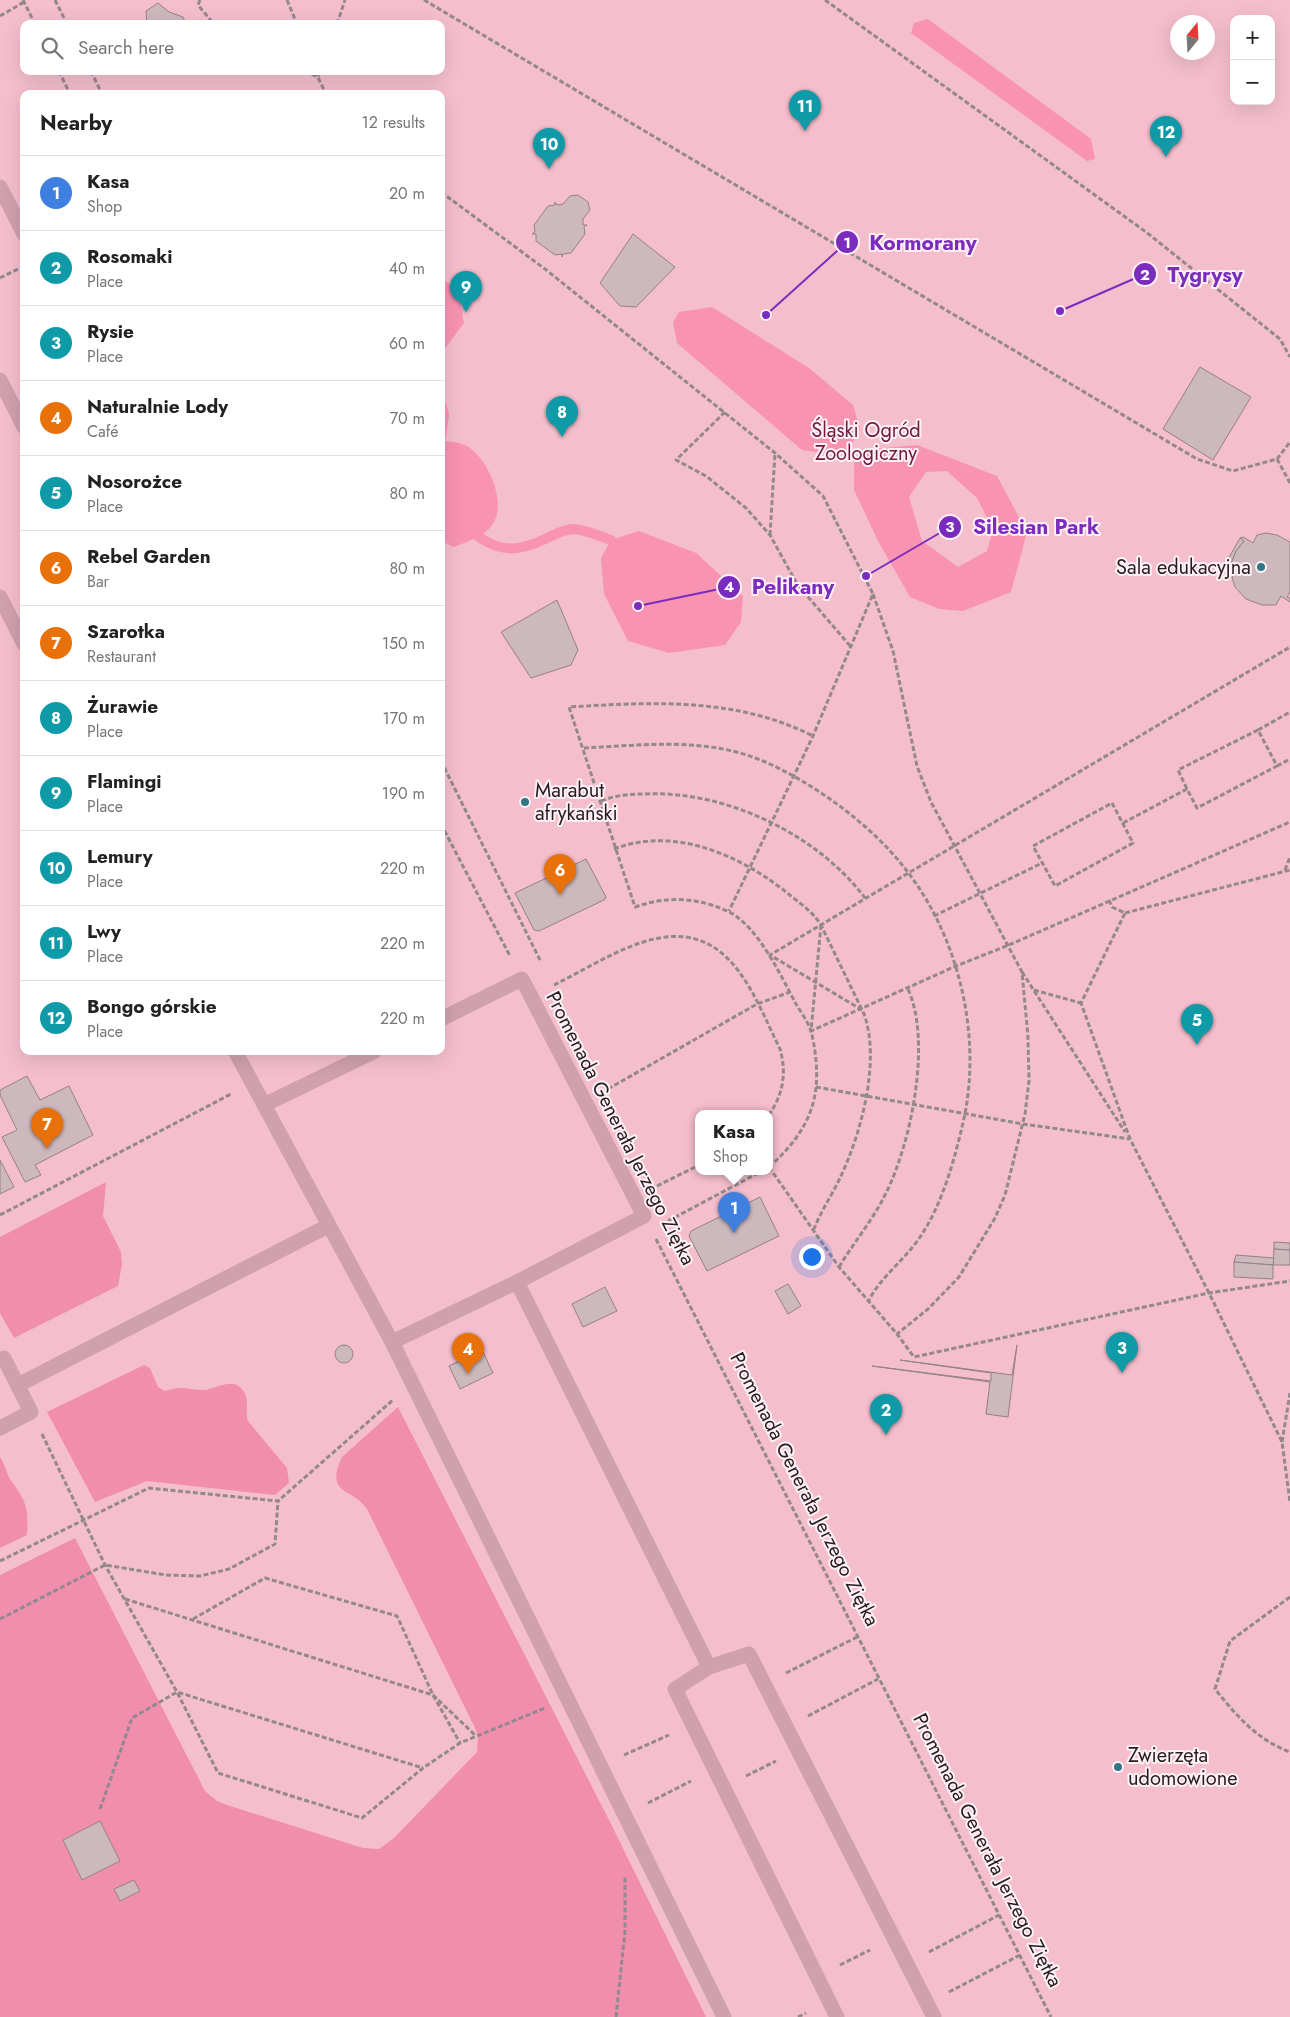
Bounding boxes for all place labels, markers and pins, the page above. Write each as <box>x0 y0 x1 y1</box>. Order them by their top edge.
pin: 11 <box>789 90 821 131</box>
pin: 12 <box>1150 116 1182 157</box>
pin: 10 <box>533 128 565 169</box>
callout: Kormorany <box>834 224 987 260</box>
callout: Tygrysy <box>1132 256 1253 292</box>
pin: 9 <box>450 271 482 312</box>
pin: 8 <box>546 396 578 437</box>
callout: Silesian Park <box>937 509 1109 545</box>
place label: Sala edukacyjna <box>1116 553 1251 582</box>
marker: Sala edukacyjna <box>1255 561 1267 573</box>
callout: Pelikany <box>716 569 844 605</box>
place label: Marabut afrykański <box>535 776 618 828</box>
marker: Marabut afrykański <box>519 796 531 808</box>
pin: 6 <box>544 854 576 895</box>
pin: 5 <box>1181 1004 1213 1045</box>
pin: 7 <box>31 1108 63 1149</box>
pin: 1 <box>718 1192 750 1233</box>
pin: 3 <box>1106 1332 1138 1373</box>
pin: 4 <box>452 1333 484 1374</box>
pin: 2 <box>870 1394 902 1435</box>
place label: Zwierzęta udomowione <box>1128 1741 1238 1793</box>
marker: Zwierzęta udomowione <box>1112 1761 1124 1773</box>

